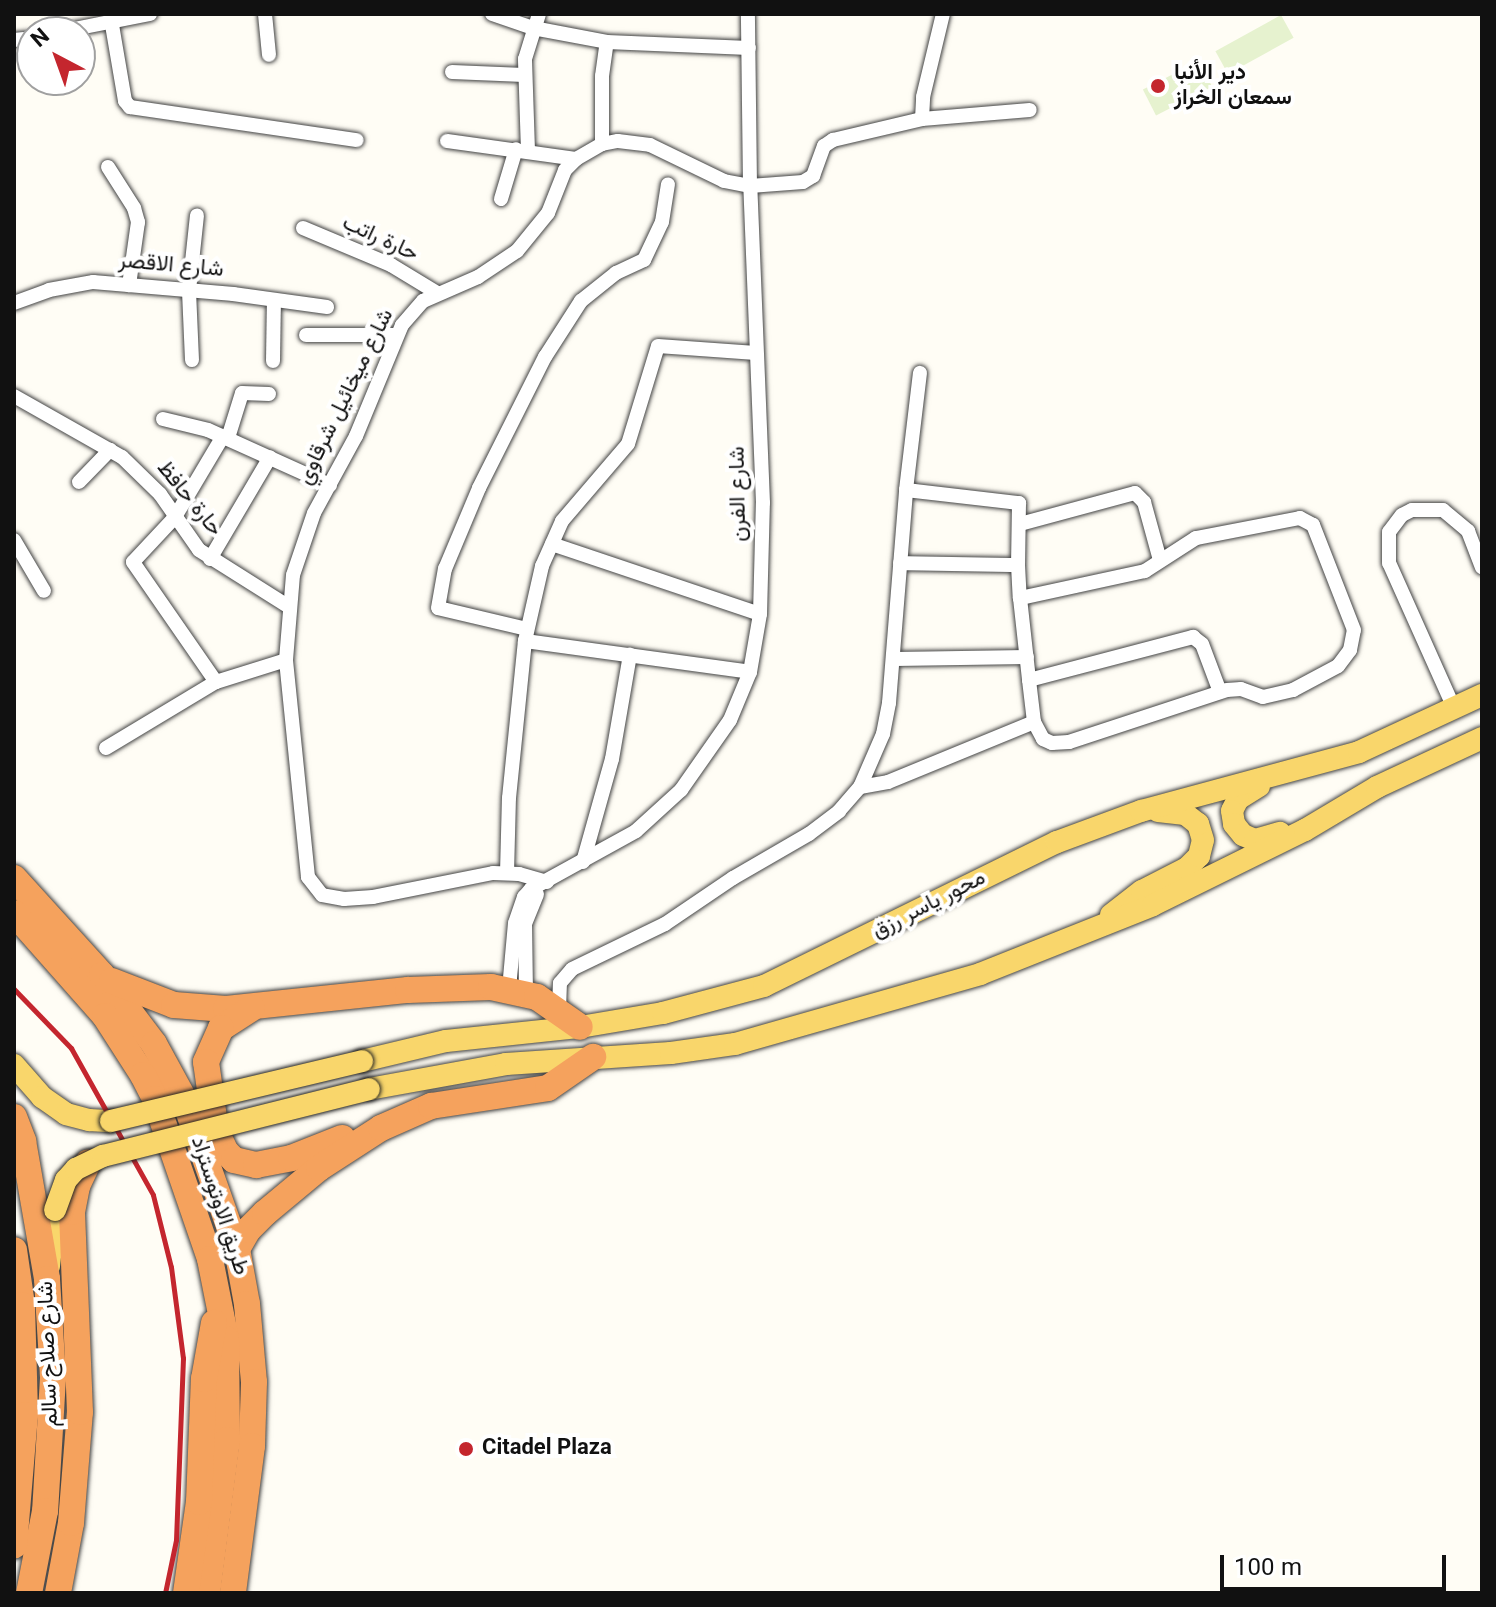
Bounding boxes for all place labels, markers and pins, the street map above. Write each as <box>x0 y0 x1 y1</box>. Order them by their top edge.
place label: دير الأنبا سمعان الخراز <box>1174 60 1292 112</box>
marker: دير الأنبا سمعان الخراز <box>1149 77 1167 95</box>
place label: Citadel Plaza <box>482 1436 612 1462</box>
marker: Citadel Plaza <box>457 1440 475 1458</box>

